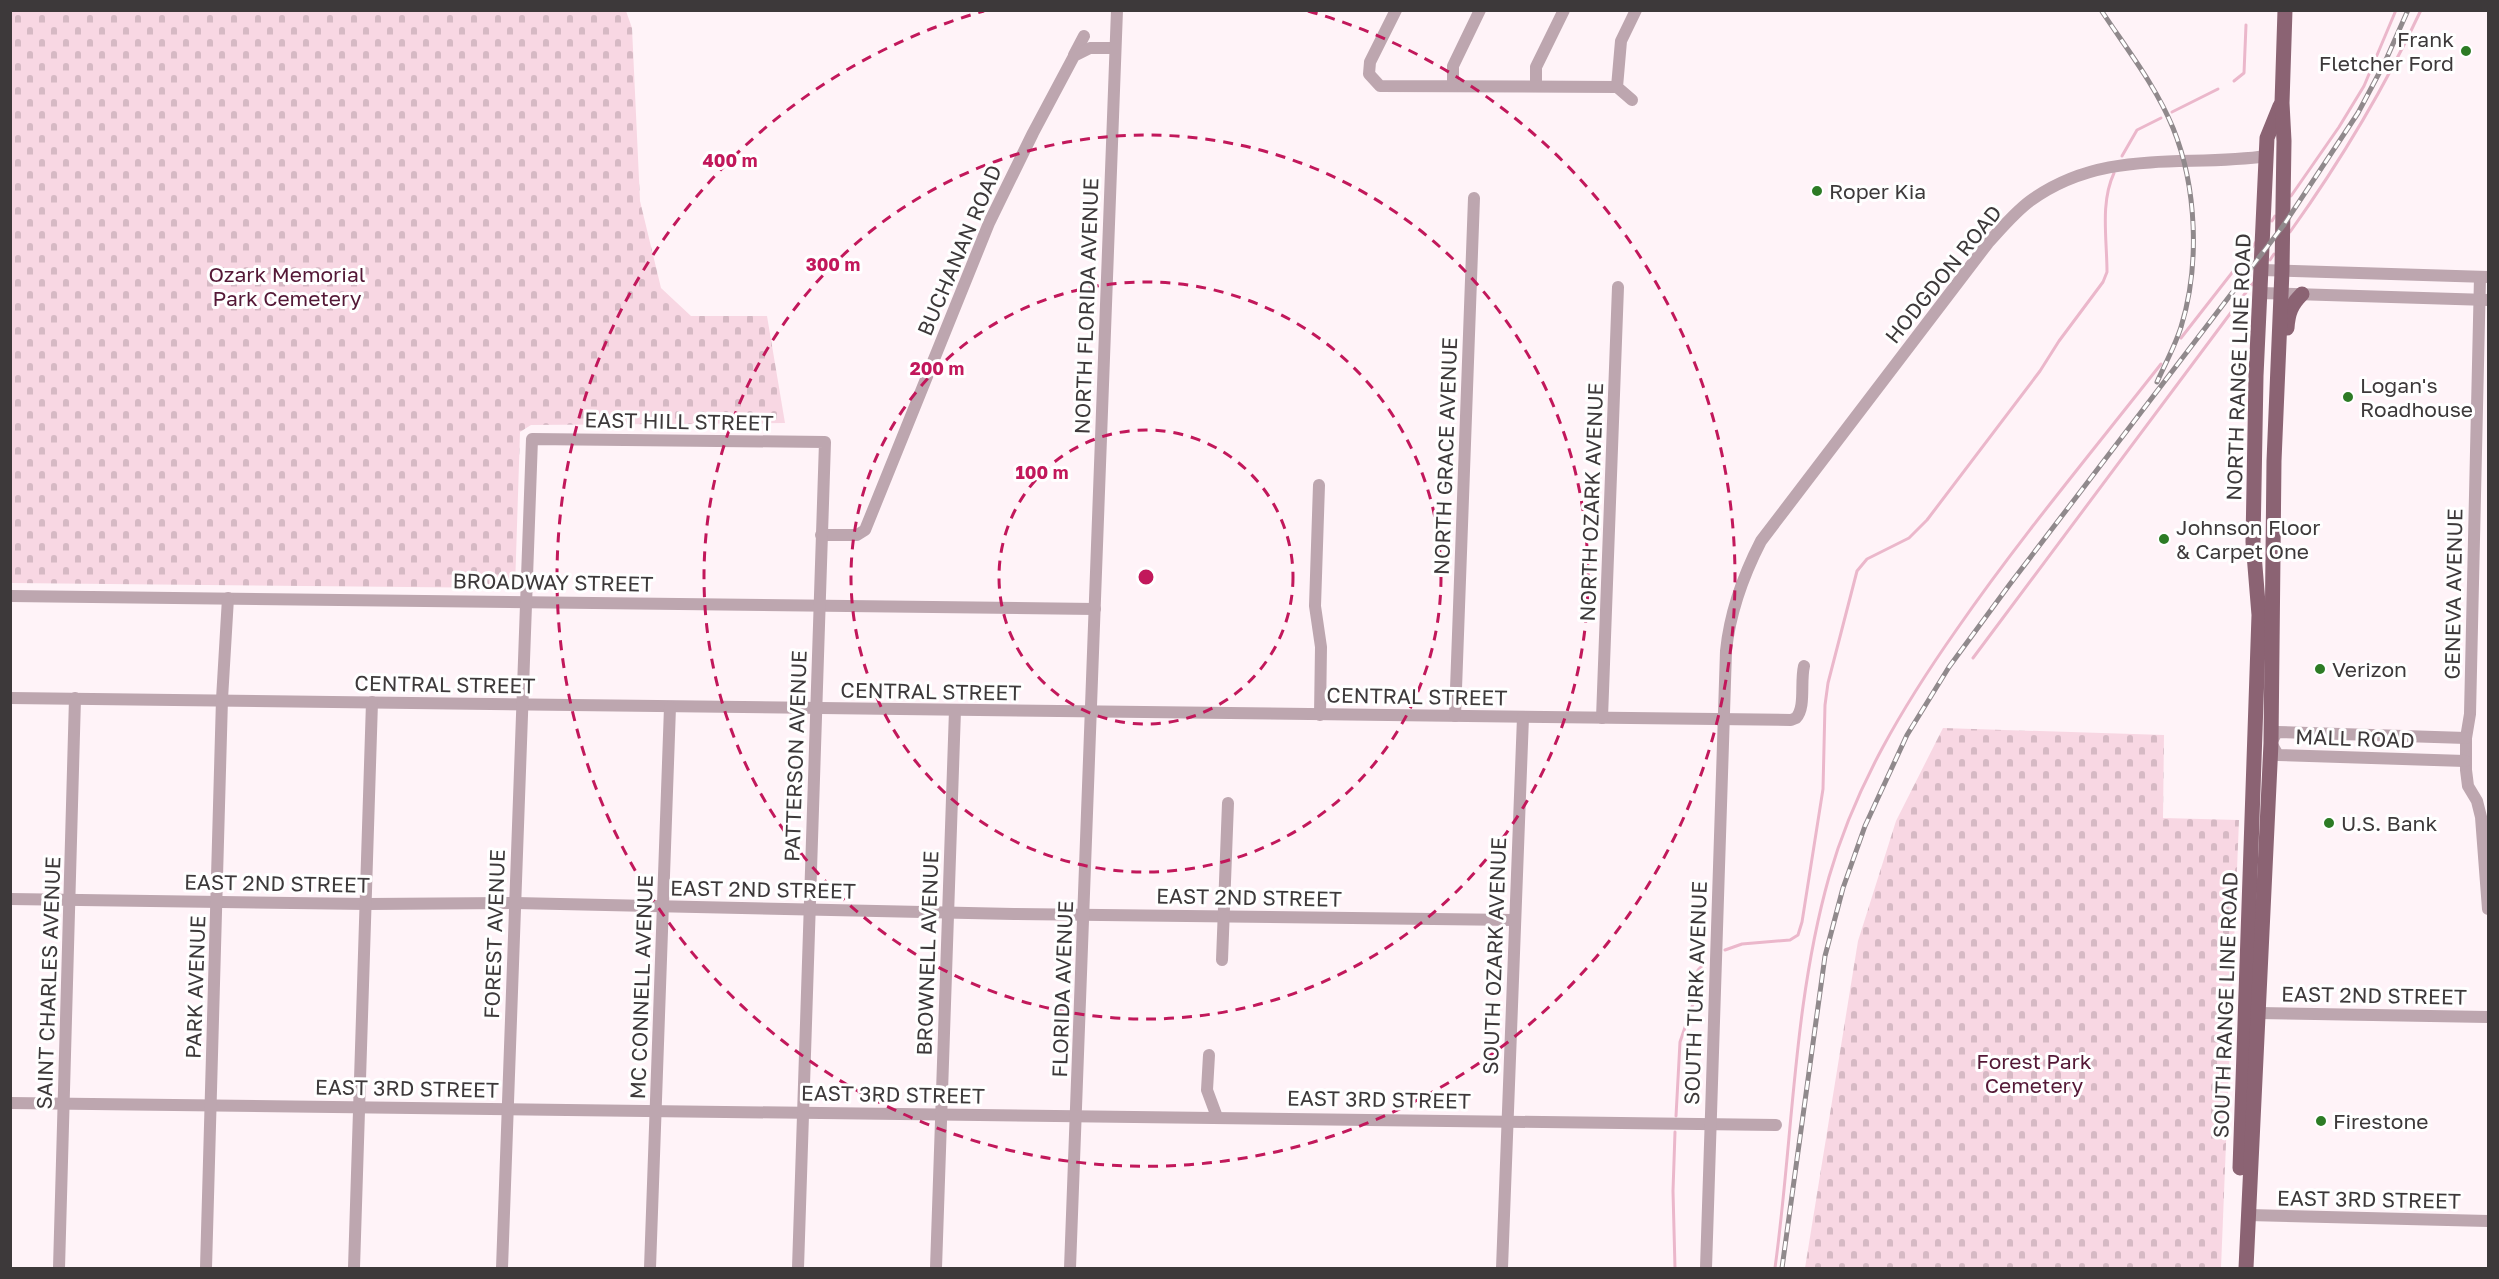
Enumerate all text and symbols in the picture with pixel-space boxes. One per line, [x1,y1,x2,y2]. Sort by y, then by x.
place label: Frank Fletcher Ford [2319,26,2454,76]
marker: Frank Fletcher Ford [2459,44,2473,58]
text: 400 m [703,149,757,171]
street label: BUCHANAN ROAD [911,161,1007,339]
street label: NORTH FLORIDA AVENUE [1069,177,1103,435]
place label: Roper Kia [1829,178,1926,204]
marker: Roper Kia [1810,184,1824,198]
street label: HODGDON ROAD [1879,200,2007,348]
street label: NORTH RANGE LINE ROAD [2220,233,2256,501]
text: 300 m [806,253,860,275]
park label: Ozark Memorial Park Cemetery [208,261,366,311]
street label: NORTH GRACE AVENUE [1428,337,1462,575]
text: 200 m [910,357,964,379]
place label: Logan's Roadhouse [2360,372,2473,422]
street label: NORTH OZARK AVENUE [1574,382,1608,622]
marker: Logan's Roadhouse [2341,390,2355,404]
street label: EAST HILL STREET [584,406,774,436]
text: 100 m [1016,461,1068,483]
street label: GENEVA AVENUE [2439,508,2467,680]
place label: Johnson Floor & Carpet One [2176,514,2320,564]
marker: Johnson Floor & Carpet One [2157,532,2171,546]
street label: BROADWAY STREET [452,567,654,597]
centre of rings [1136,567,1156,587]
street label: PATTERSON AVENUE [778,650,812,862]
place label: Verizon [2332,656,2407,682]
marker: Verizon [2313,662,2327,676]
street label: CENTRAL STREET [354,669,536,699]
street label: CENTRAL STREET [840,676,1022,706]
street label: CENTRAL STREET [1326,681,1508,711]
street label: MALL ROAD [2295,723,2415,753]
place label: U.S. Bank [2341,810,2437,836]
marker: U.S. Bank [2322,816,2336,830]
street label: SOUTH OZARK AVENUE [1477,837,1511,1075]
street label: FOREST AVENUE [478,849,510,1019]
street label: BROWNELL AVENUE [910,850,944,1056]
street label: SAINT CHARLES AVENUE [31,856,65,1110]
street label: EAST 2ND STREET [184,868,370,898]
street label: SOUTH RANGE LINE ROAD [2207,871,2243,1139]
street label: MC CONNELL AVENUE [624,874,658,1100]
street label: EAST 2ND STREET [670,874,856,904]
street label: SOUTH TURK AVENUE [1678,881,1712,1105]
street label: EAST 2ND STREET [1156,882,1342,912]
street label: FLORIDA AVENUE [1046,900,1078,1078]
street label: PARK AVENUE [180,915,210,1059]
street label: EAST 2ND STREET [2281,980,2467,1010]
park label: Forest Park Cemetery [1976,1048,2092,1098]
street label: EAST 3RD STREET [315,1073,499,1103]
street label: EAST 3RD STREET [801,1079,985,1109]
street label: EAST 3RD STREET [1287,1084,1471,1114]
place label: Firestone [2333,1108,2429,1134]
marker: Firestone [2314,1114,2328,1128]
street label: EAST 3RD STREET [2277,1184,2461,1214]

